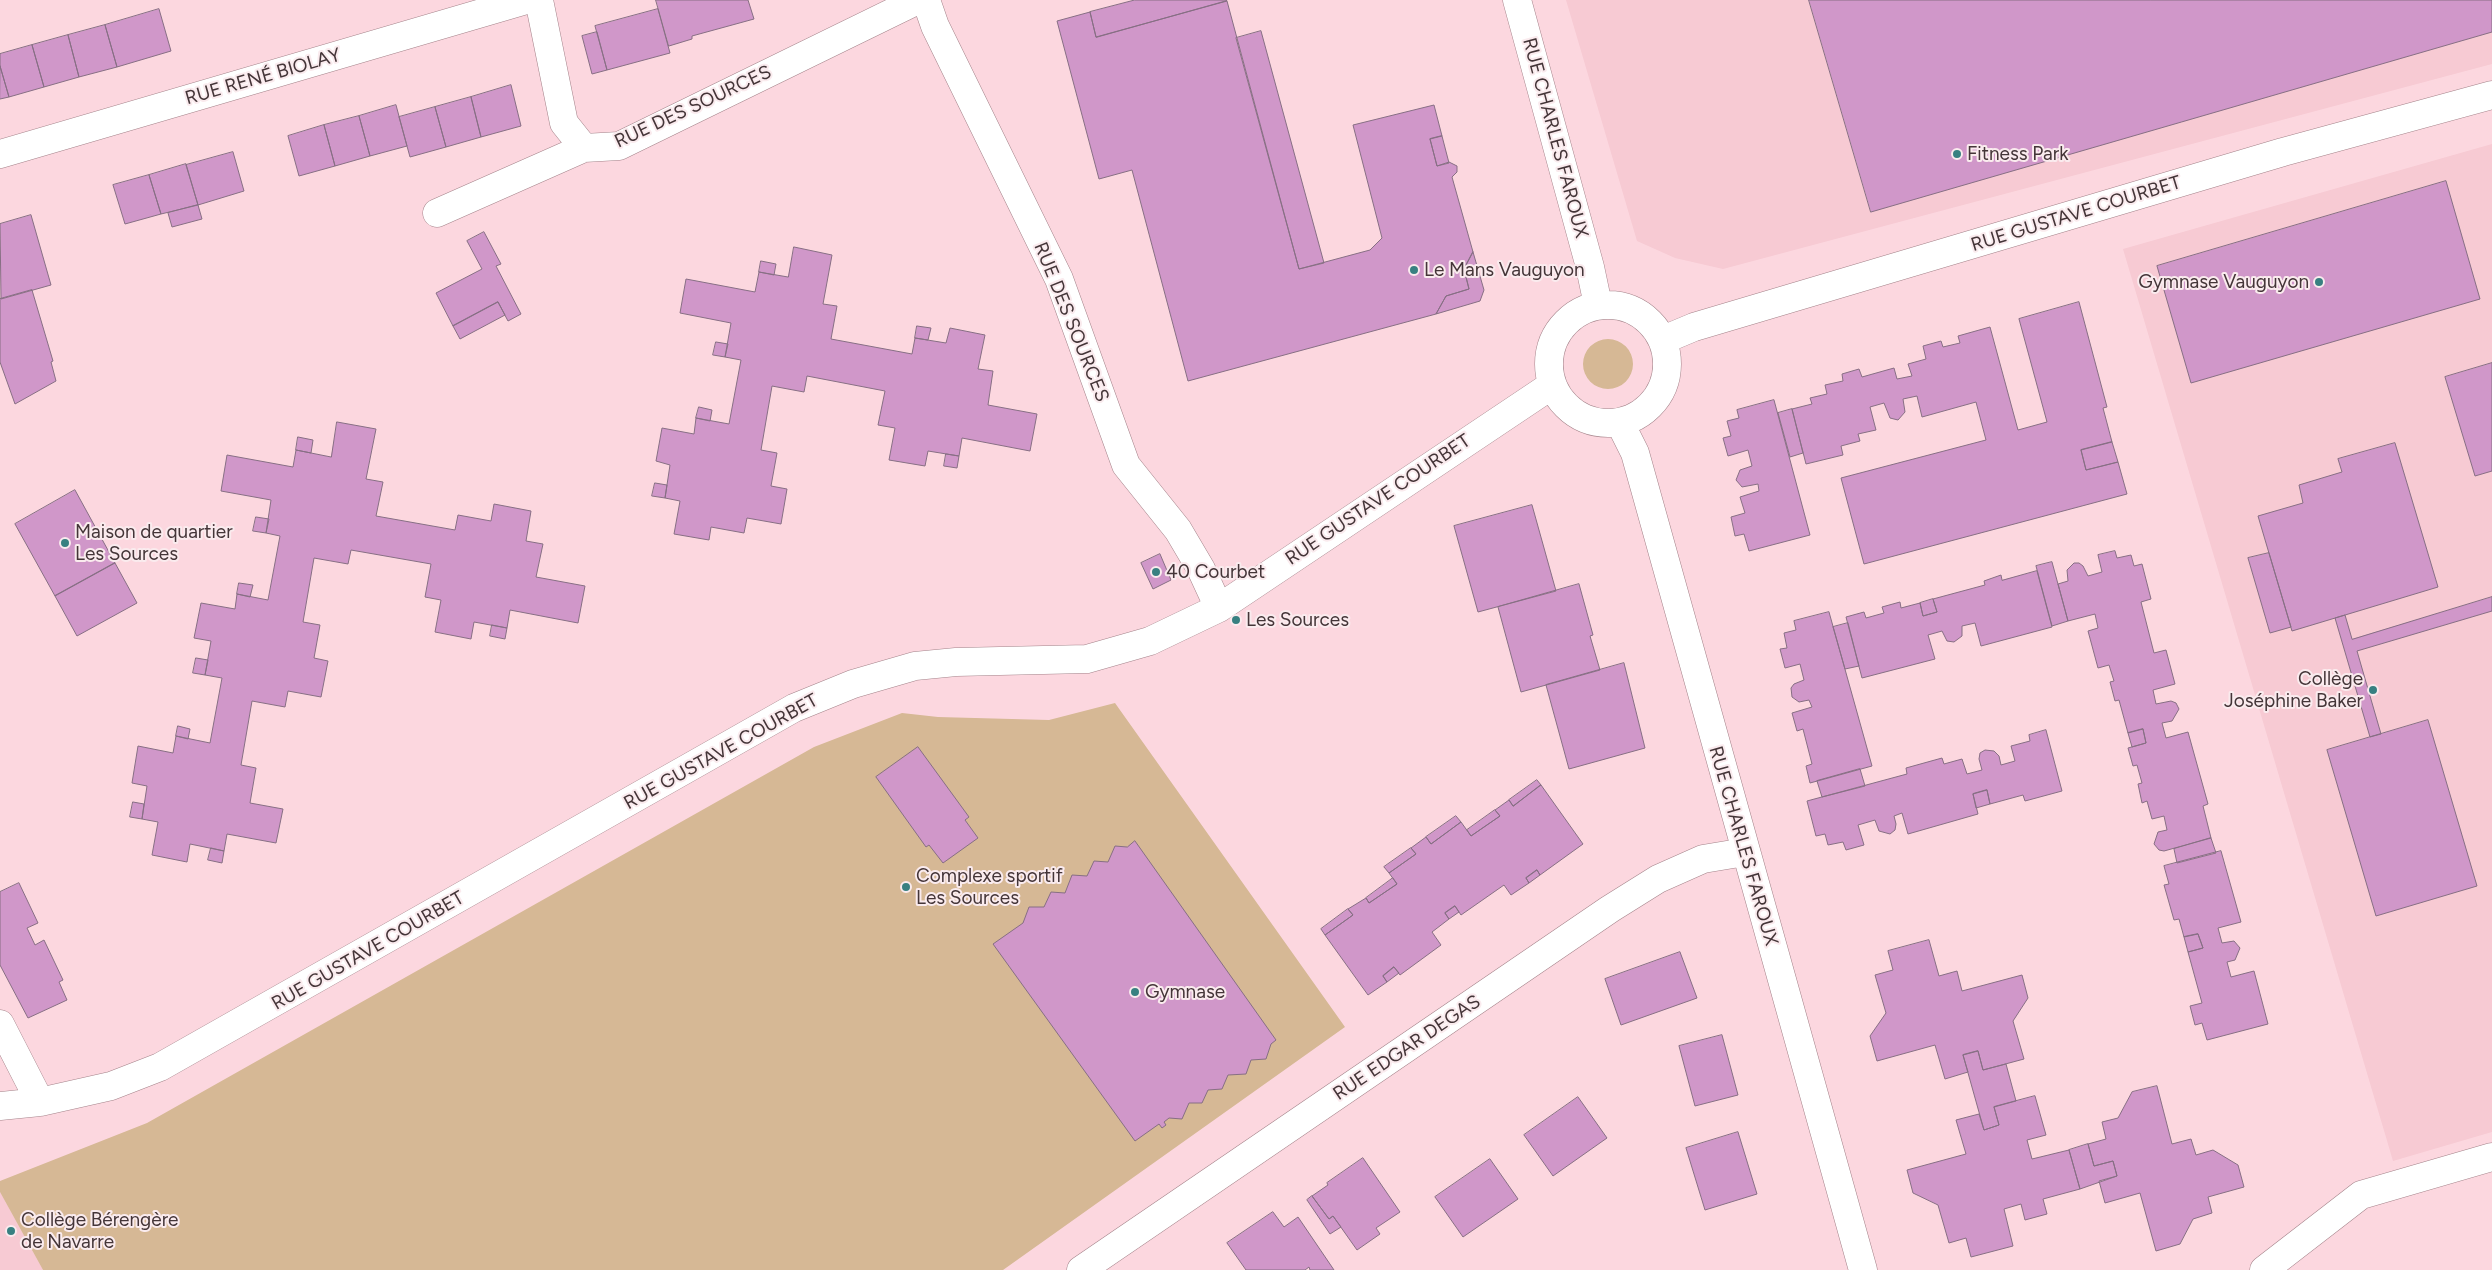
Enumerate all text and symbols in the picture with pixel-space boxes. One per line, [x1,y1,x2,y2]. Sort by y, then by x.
street label: RUE CHARLES FAROUX [1517,35,1593,241]
street label: RUE RENÉ BIOLAY [183,44,343,110]
street label: RUE DES SOURCES [611,61,775,153]
place label: Fitness Park [1967,143,2068,165]
marker: Fitness Park [1951,148,1963,160]
street label: RUE GUSTAVE COURBET [1968,171,2184,257]
street label: RUE DES SOURCES [1029,239,1113,405]
place label: Le Mans Vauguyon [1424,259,1585,281]
marker: Le Mans Vauguyon [1408,264,1420,276]
place label: Gymnase Vauguyon [2138,271,2309,293]
marker: Gymnase Vauguyon [2313,276,2325,288]
street label: RUE GUSTAVE COURBET [1281,430,1475,570]
place label: Maison de quartier Les Sources [75,521,233,565]
marker: Maison de quartier Les Sources [59,537,71,549]
place label: 40 Courbet [1166,561,1265,583]
marker: 40 Courbet [1150,566,1162,578]
place label: Les Sources [1246,609,1349,631]
marker: Les Sources [1230,614,1242,626]
place label: Collège Joséphine Baker [2224,668,2363,712]
marker: Collège Joséphine Baker [2367,684,2379,696]
street label: RUE GUSTAVE COURBET [620,689,822,815]
street label: RUE CHARLES FAROUX [1704,744,1782,948]
place label: Complexe sportif Les Sources [916,865,1063,909]
marker: Complexe sportif Les Sources [900,881,912,893]
street label: RUE GUSTAVE COURBET [268,887,468,1015]
place label: Gymnase [1145,981,1225,1003]
marker: Gymnase [1129,986,1141,998]
street label: RUE EDGAR DEGAS [1329,990,1485,1106]
place label: Collège Bérengère de Navarre [21,1209,178,1253]
marker: Collège Bérengère de Navarre [5,1225,17,1237]

